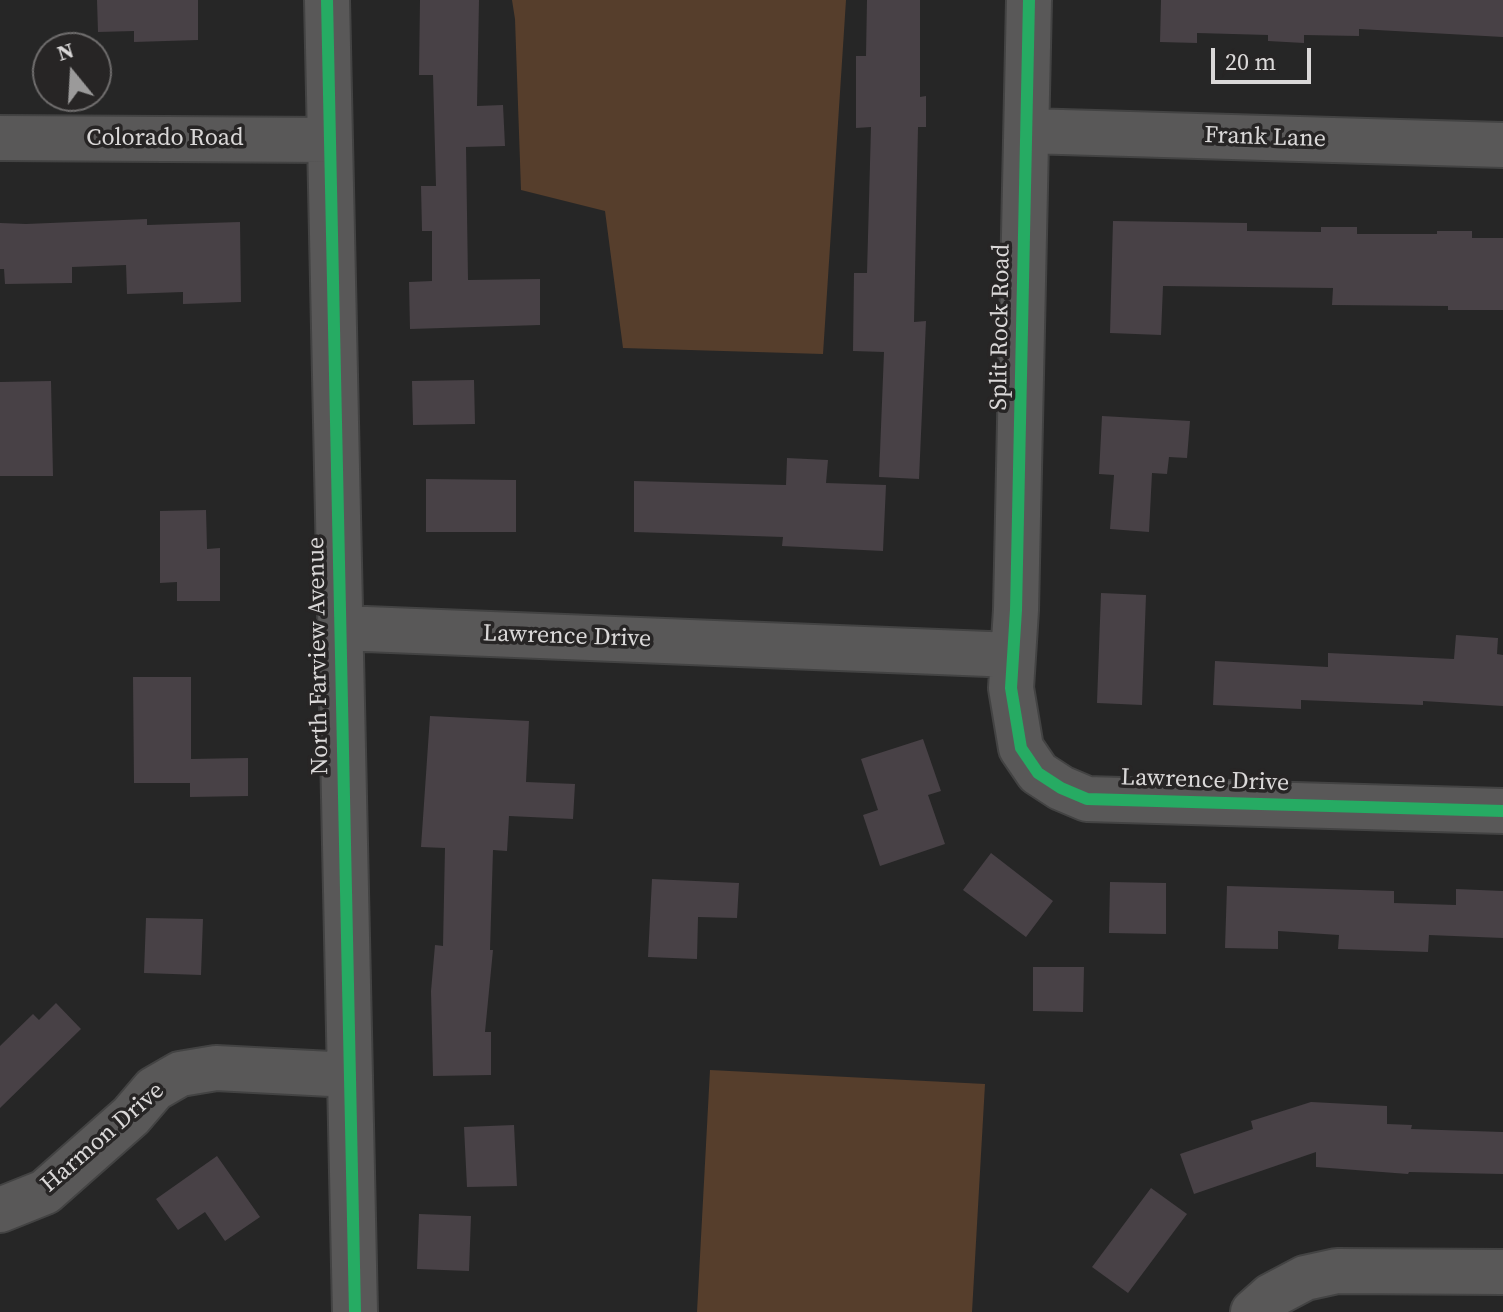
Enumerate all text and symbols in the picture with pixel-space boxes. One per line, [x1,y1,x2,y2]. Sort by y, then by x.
north arrow [32,32,112,112]
scale bar [1215,32,1315,82]
text: N [53,34,77,68]
text: 20 m [1225,45,1276,78]
street label: Frank Lane [1204,121,1326,155]
street label: Colorado Road [86,125,244,153]
street label: Split Rock Road [985,243,1017,411]
street label: North Farview Avenue [303,537,335,775]
street label: Lawrence Drive [482,620,652,654]
street label: Lawrence Drive [1120,764,1290,798]
street label: Harmon Drive [36,1077,170,1199]

